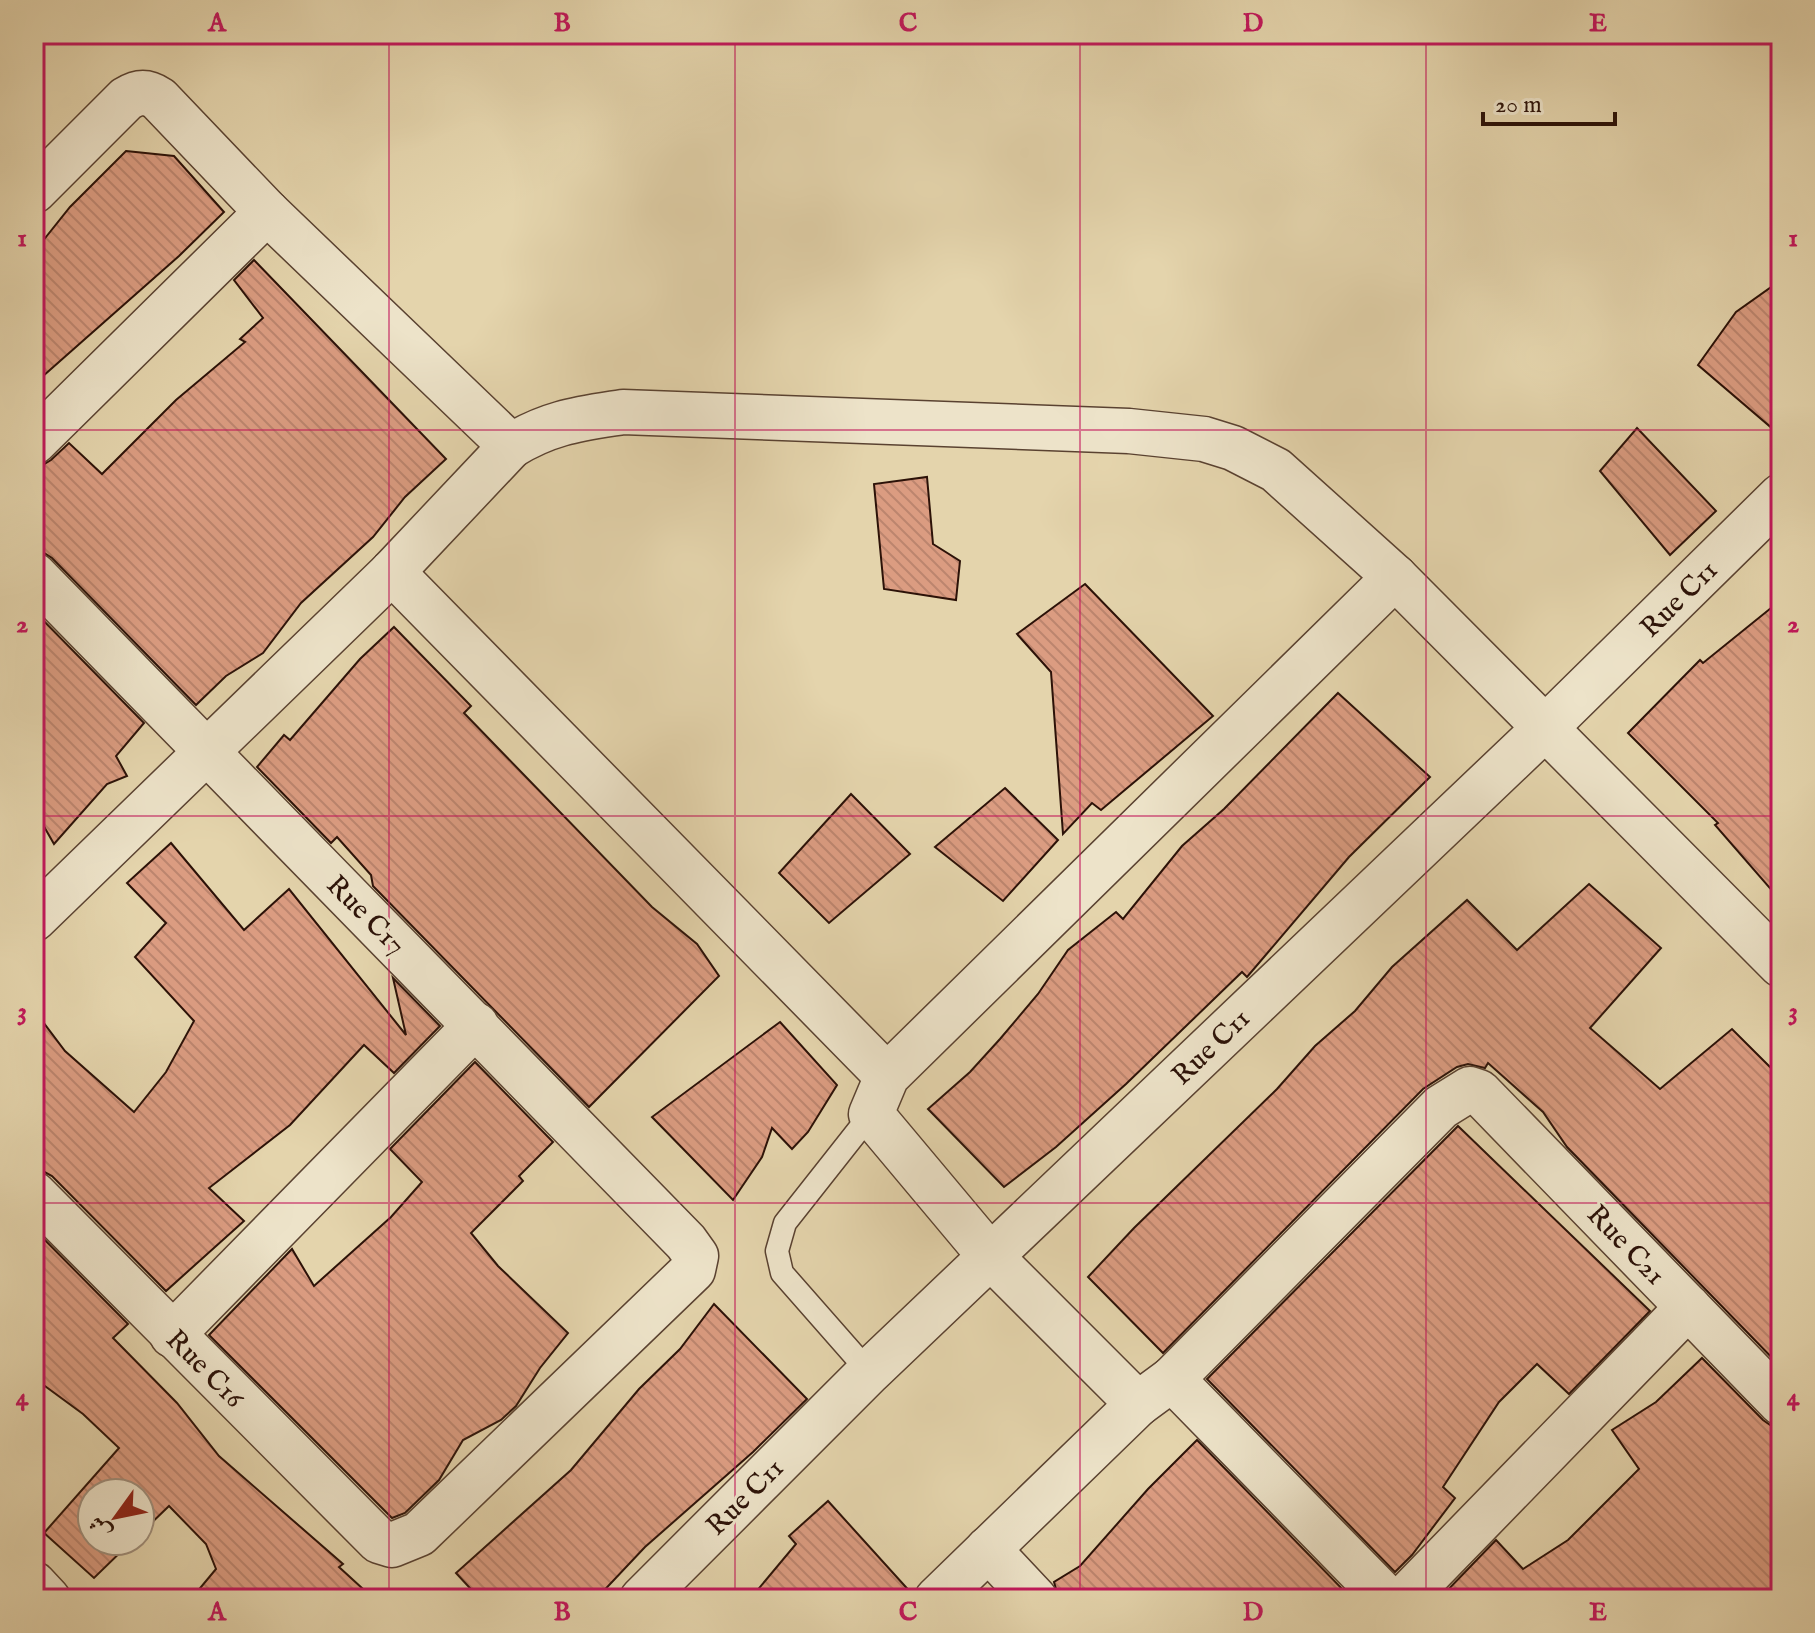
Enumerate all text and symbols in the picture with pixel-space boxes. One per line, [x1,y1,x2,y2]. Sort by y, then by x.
text: A [207,7,227,40]
text: B [553,7,571,40]
text: C [899,7,918,40]
text: D [1243,7,1264,40]
text: E [1589,7,1607,40]
scale bar [1483,76,1615,126]
text: 20 m [1495,90,1542,121]
text: 1 [17,222,27,255]
text: 1 [1788,222,1798,255]
street label: Rue C11 [1634,554,1726,646]
text: 2 [16,608,28,641]
text: 2 [1787,608,1799,641]
street label: Rue C17 [318,869,412,963]
text: 3 [17,995,27,1028]
text: 3 [1788,995,1798,1028]
street label: Rue C11 [1165,1002,1258,1094]
street label: Rue C21 [1578,1198,1672,1293]
street label: Rue C16 [158,1323,252,1417]
text: 4 [16,1381,30,1414]
text: 4 [1787,1381,1801,1414]
street label: Rue C11 [700,1452,792,1544]
north arrow [76,1477,156,1557]
text: ش [83,1510,119,1544]
text: A [207,1596,227,1629]
text: B [553,1596,571,1629]
text: C [899,1596,918,1629]
text: D [1243,1596,1264,1629]
text: E [1589,1596,1607,1629]

